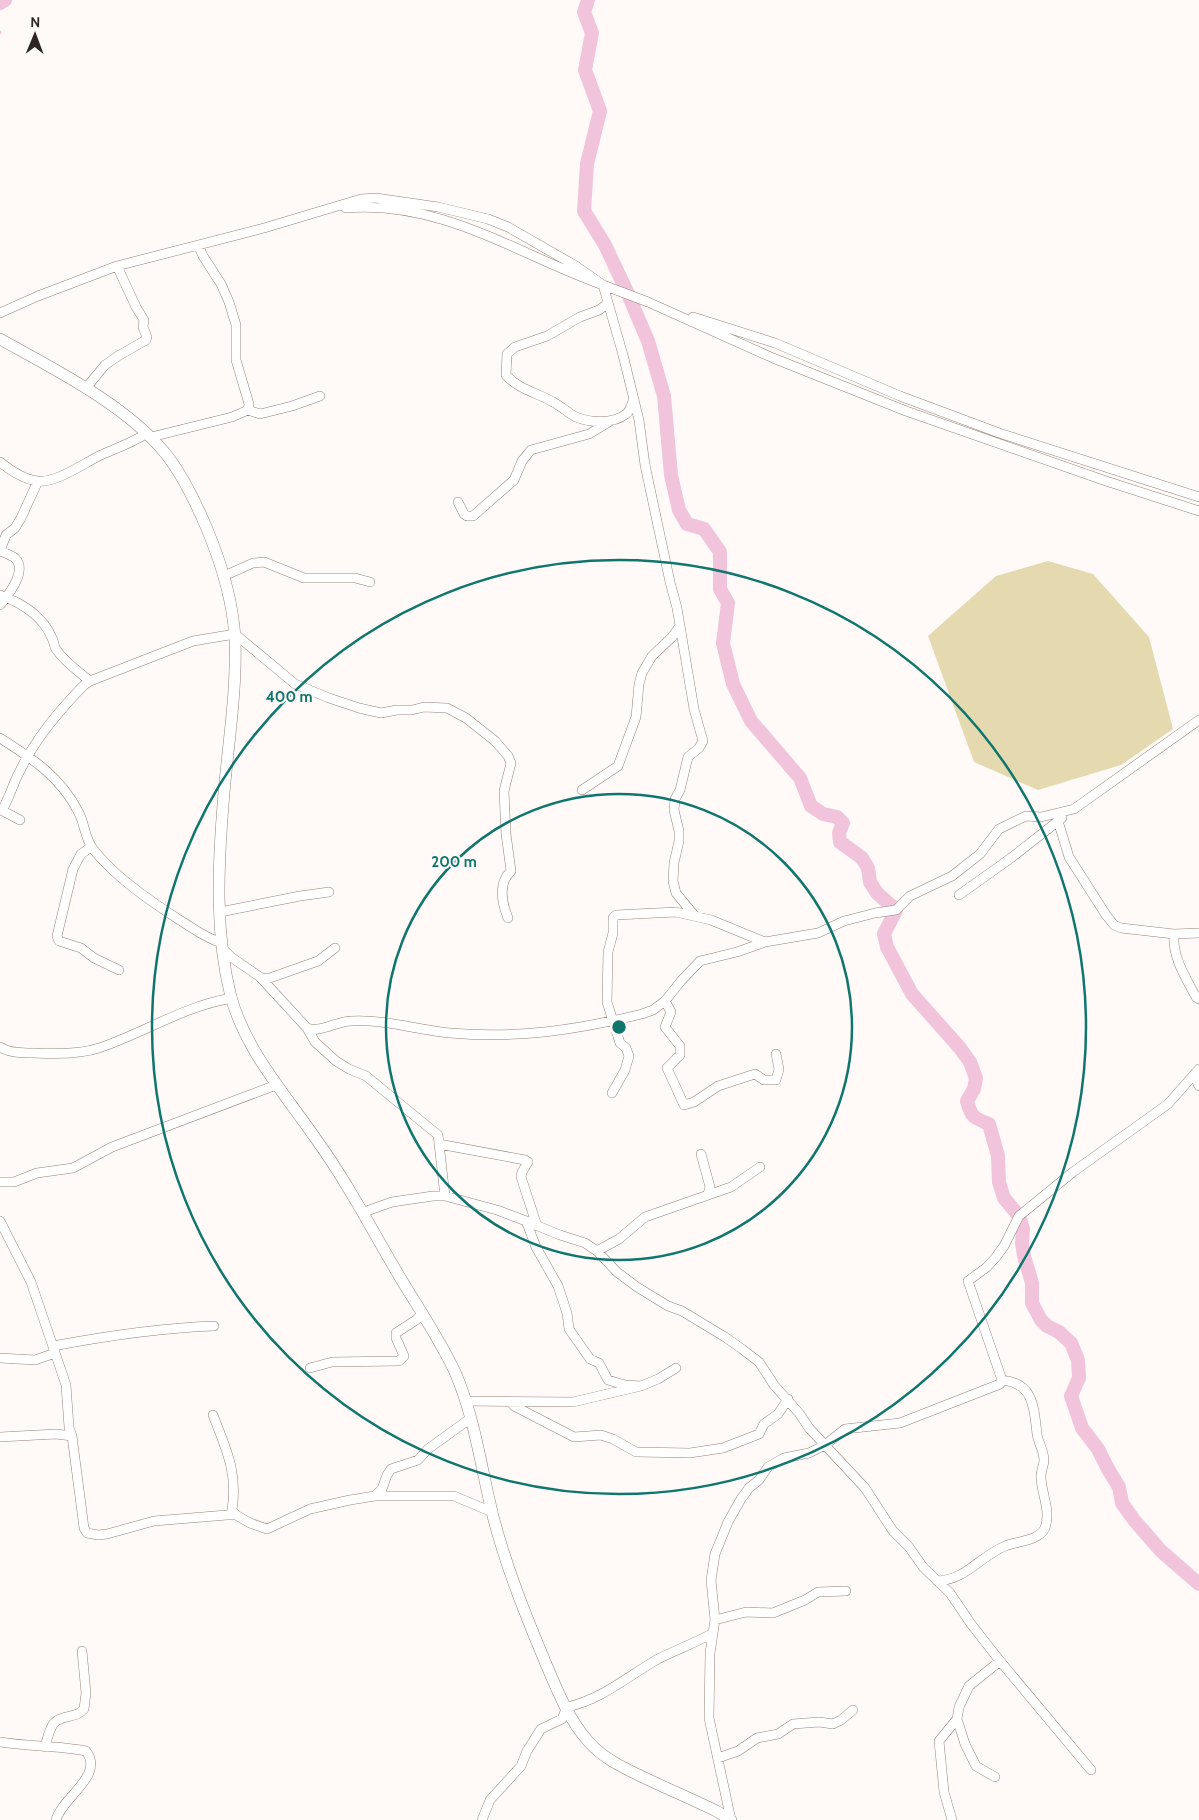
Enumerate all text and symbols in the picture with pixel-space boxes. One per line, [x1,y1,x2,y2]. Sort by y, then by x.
north arrow [10,10,60,60]
text: N [30,13,40,31]
text: 400 m [266,688,312,706]
text: 200 m [431,853,477,871]
centre of rings [610,1018,628,1036]

